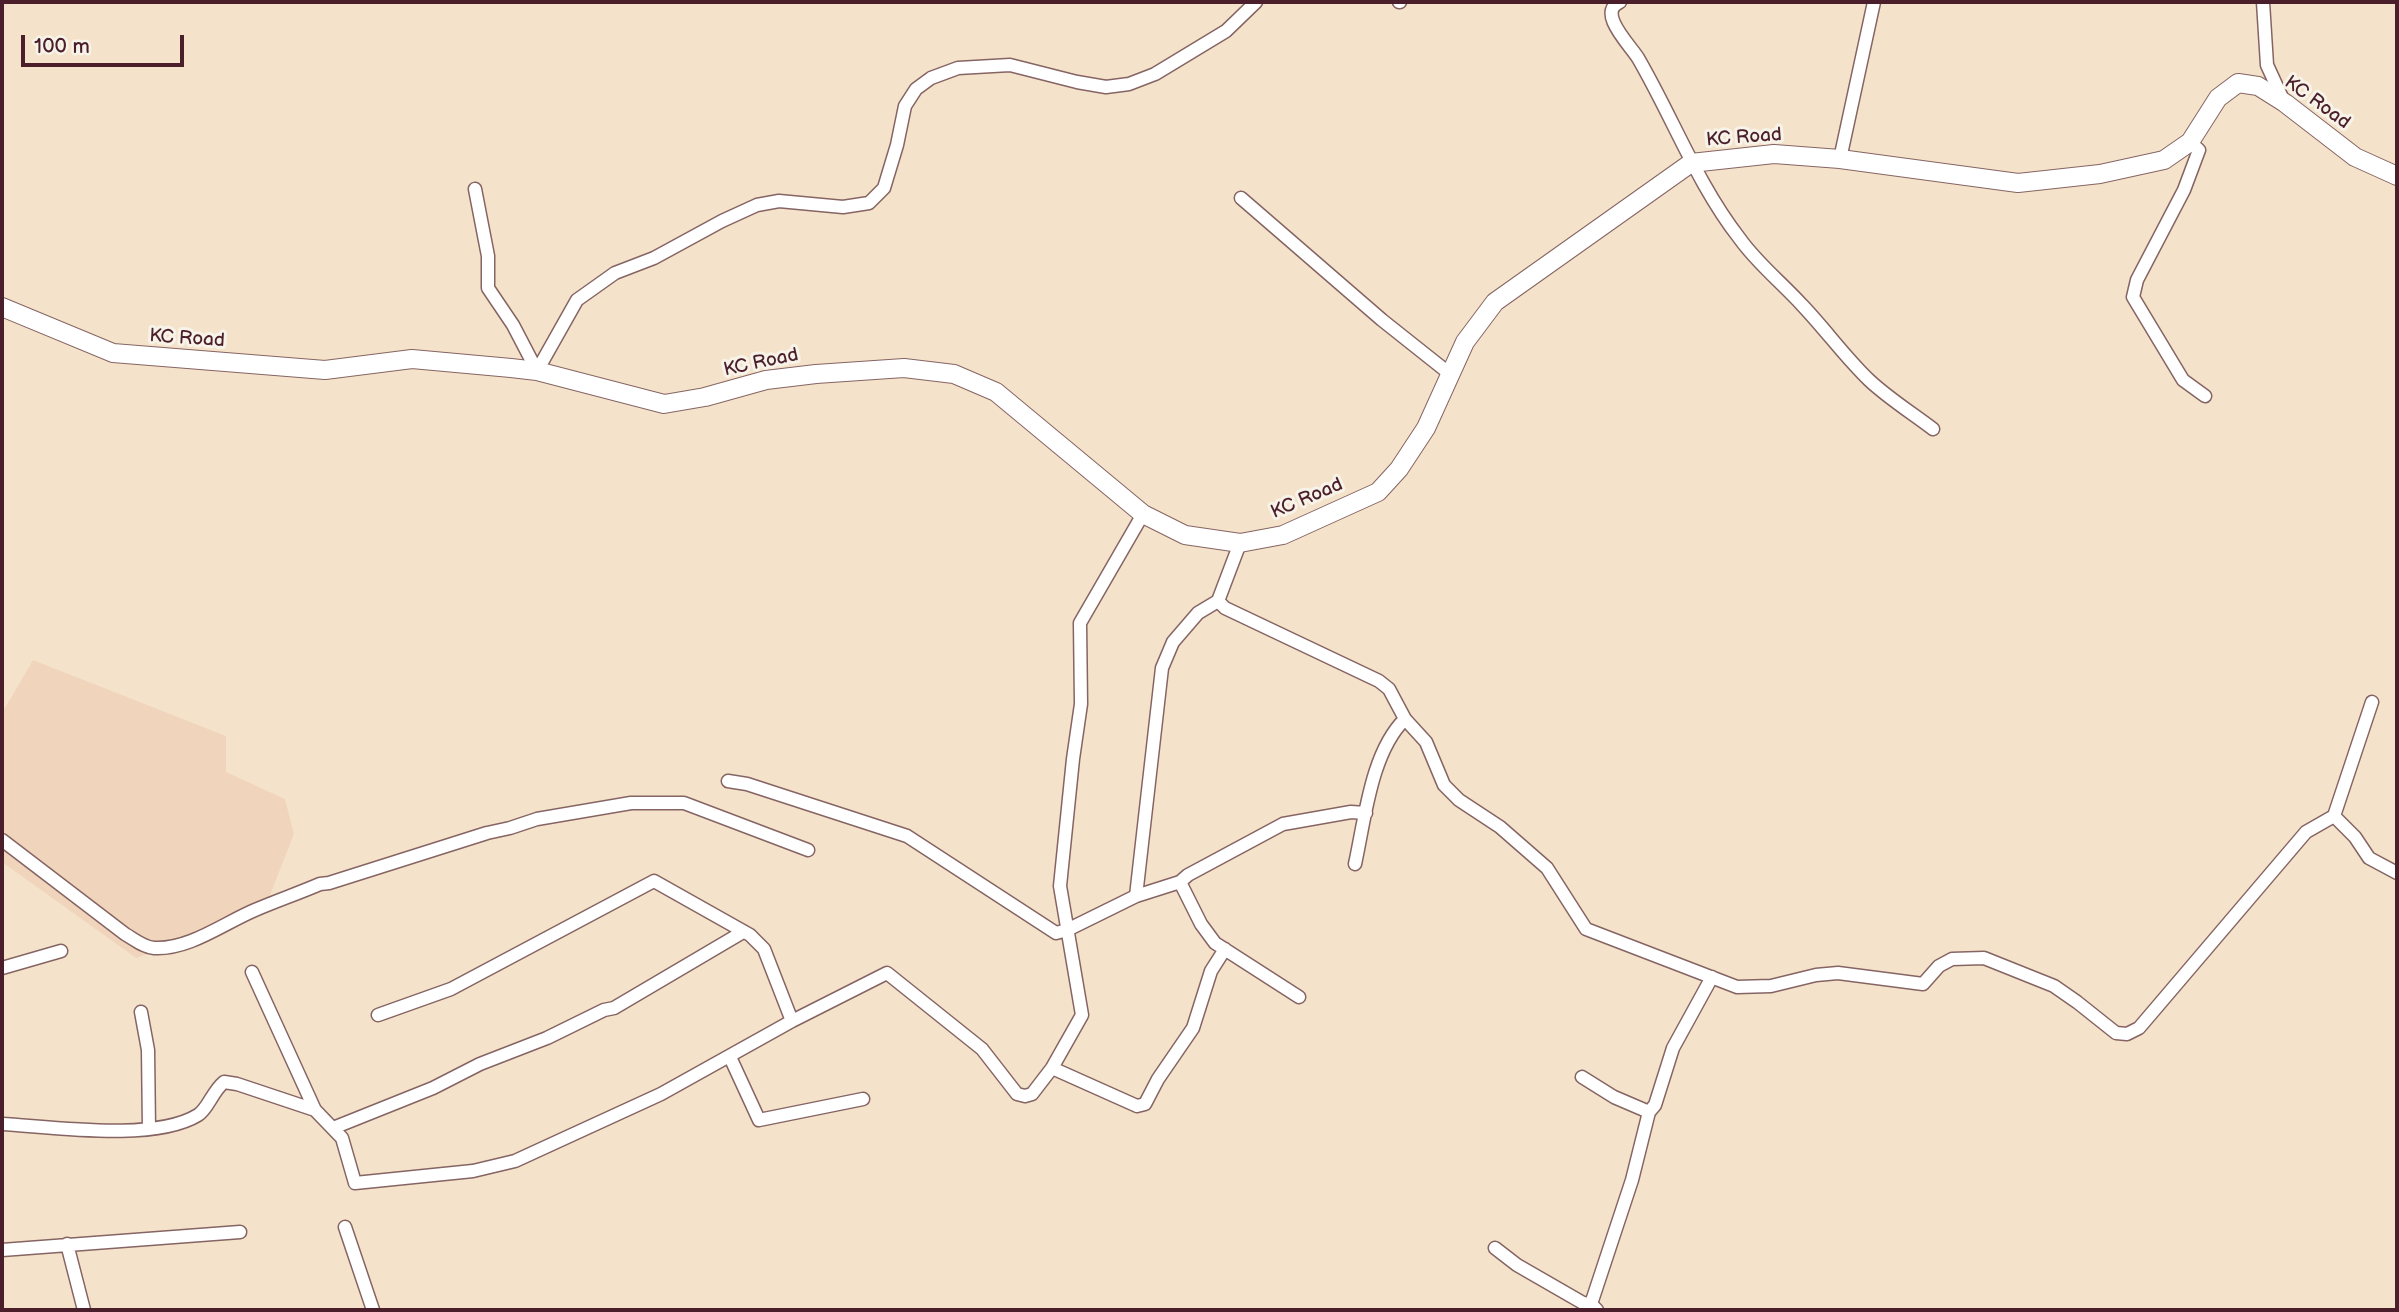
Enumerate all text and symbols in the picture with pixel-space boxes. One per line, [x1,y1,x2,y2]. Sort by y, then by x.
scale bar [24,21,187,65]
text: 100 m [34,34,90,59]
street label: KC Road [2280,72,2354,134]
street label: KC Road [1705,124,1783,152]
street label: KC Road [148,325,226,353]
street label: KC Road [722,344,800,382]
street label: KC Road [1268,474,1346,524]

